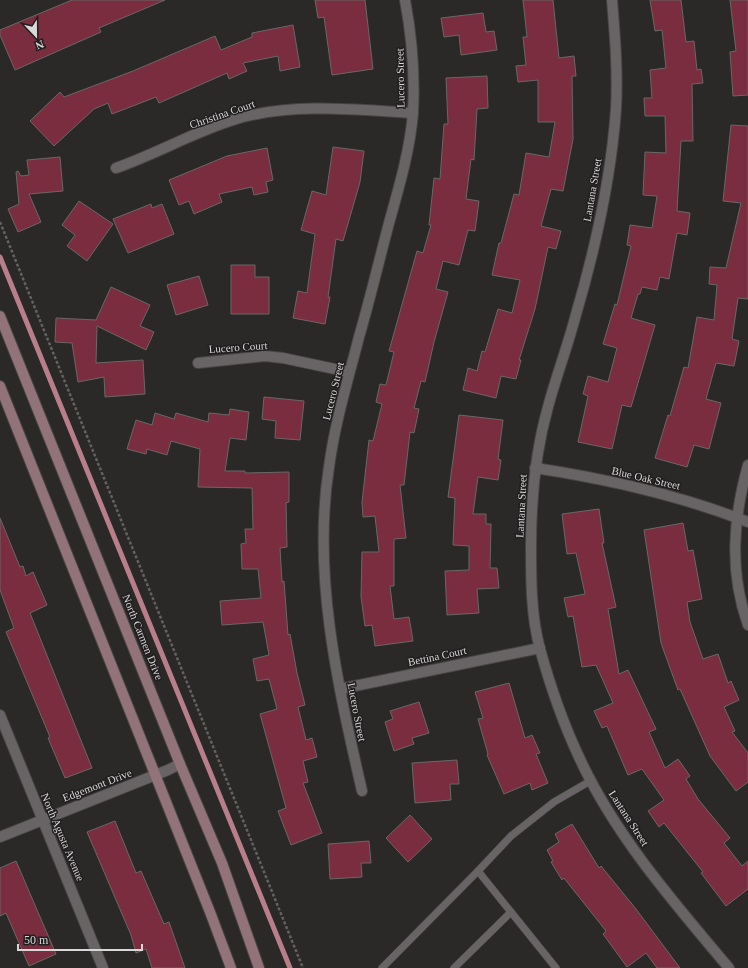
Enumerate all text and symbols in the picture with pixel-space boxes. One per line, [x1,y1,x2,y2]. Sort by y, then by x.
north arrow [16,16,56,56]
text: N [34,38,46,52]
street label: Lucero Street [393,48,407,108]
street label: Christina Court [188,97,256,131]
street label: Lantana Street [581,158,603,222]
street label: Lucero Court [208,339,268,355]
street label: Lucero Street [320,361,346,421]
street label: Blue Oak Street [610,464,682,492]
street label: Lantana Street [513,474,529,538]
street label: North Carmen Drive [120,593,166,682]
street label: Bettina Court [407,644,467,668]
street label: Lucero Street [345,682,369,742]
street label: Edgemont Drive [61,766,133,804]
street label: Lantana Street [607,788,651,848]
street label: North Agusta Avenue [39,791,87,883]
scale bar [18,926,142,952]
text: 50 m [24,933,49,947]

